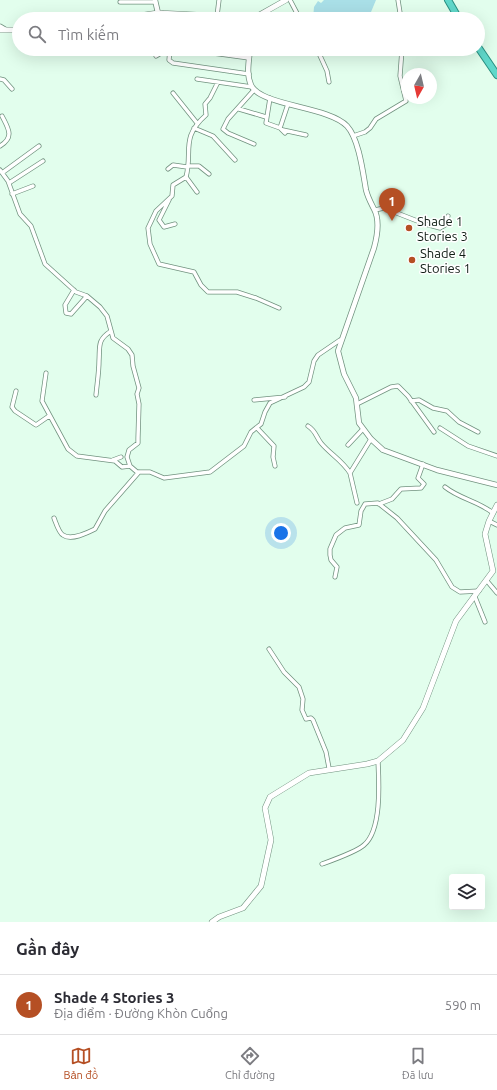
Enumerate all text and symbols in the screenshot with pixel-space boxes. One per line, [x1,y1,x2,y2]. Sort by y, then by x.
search box [12,12,485,56]
icon: search [26,23,48,45]
text: Tìm kiếm [58,26,119,43]
north arrow [401,68,437,104]
pin: 1 [379,188,405,221]
place label: Shade 1 Stories 3 [417,214,468,243]
marker: Shade 1 Stories 3 [404,223,414,233]
place label: Shade 4 Stories 1 [420,246,471,275]
marker: Shade 4 Stories 1 [407,255,417,265]
your location [271,523,291,543]
map controls [449,874,485,910]
button: layers [449,874,485,910]
text: Gần đây [16,939,79,958]
text: Shade 4 Stories 3 [54,989,175,1006]
text: 1 [25,998,33,1012]
text: 590 m [445,998,481,1012]
text: Địa điểm · Đường Khòn Cuổng [54,1006,228,1020]
tab: Bản đồ [63,1045,98,1081]
tab: Chỉ đường [225,1045,275,1081]
tab: Đã lưu [402,1045,434,1081]

